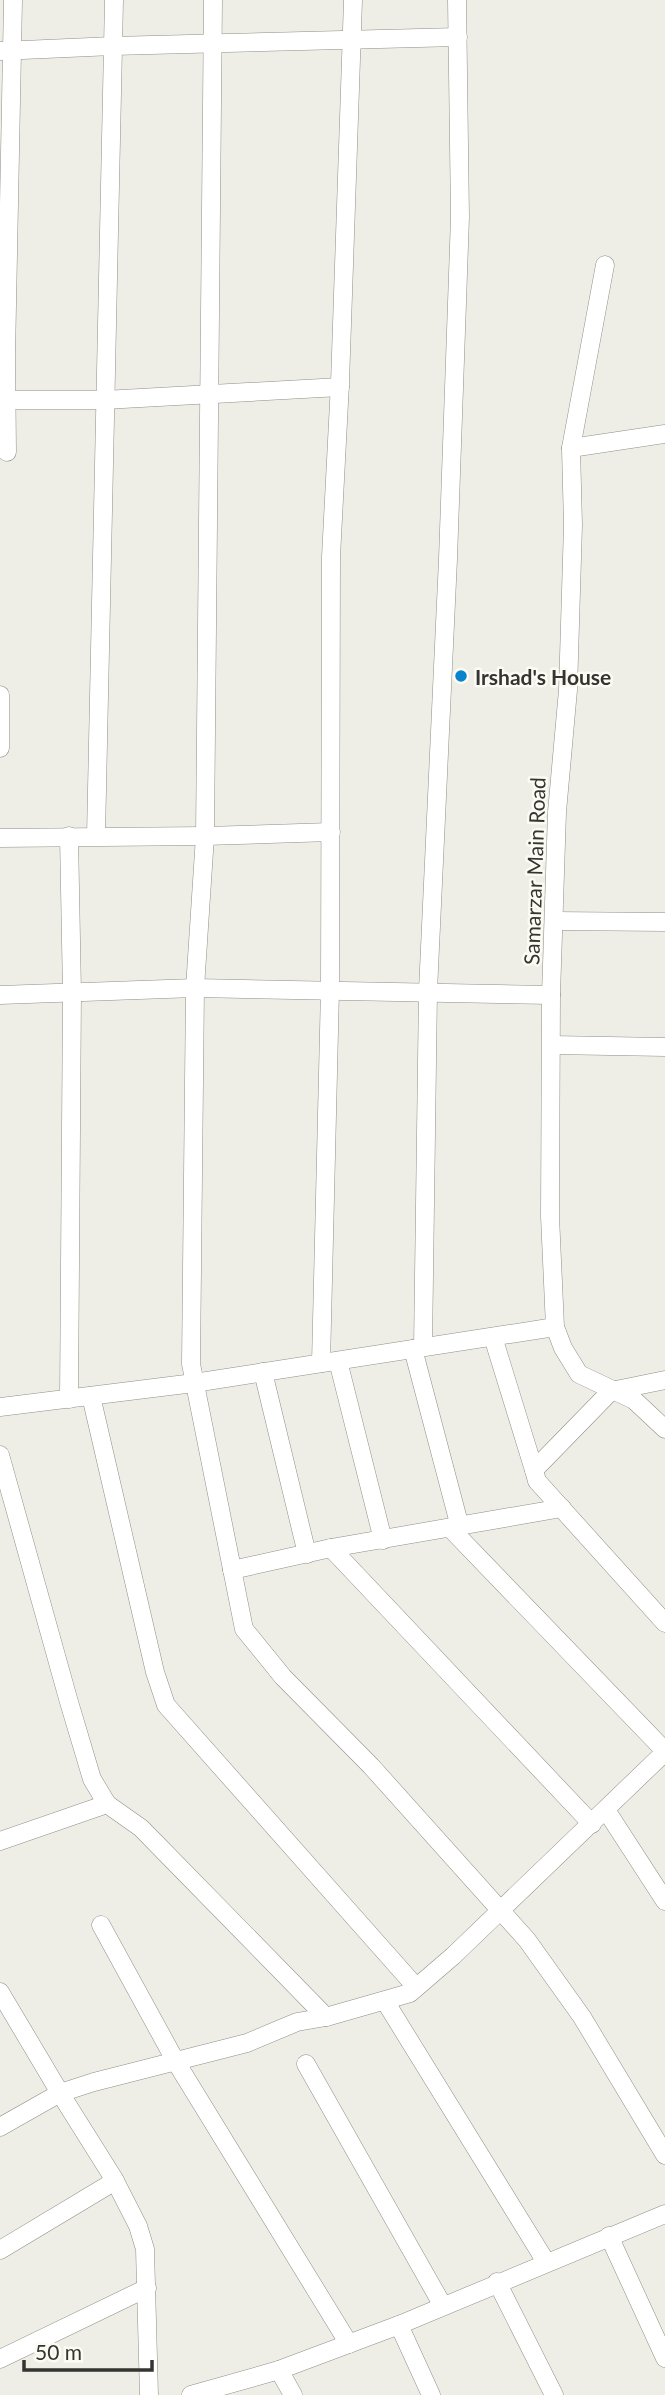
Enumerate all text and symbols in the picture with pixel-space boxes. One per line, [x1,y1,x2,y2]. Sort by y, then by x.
place label: Irshad's House [475,664,611,689]
marker: Irshad's House [453,668,469,684]
street label: Samarzar Main Road [518,777,550,965]
scale bar [24,2328,152,2372]
text: 50 m [35,2339,82,2364]

